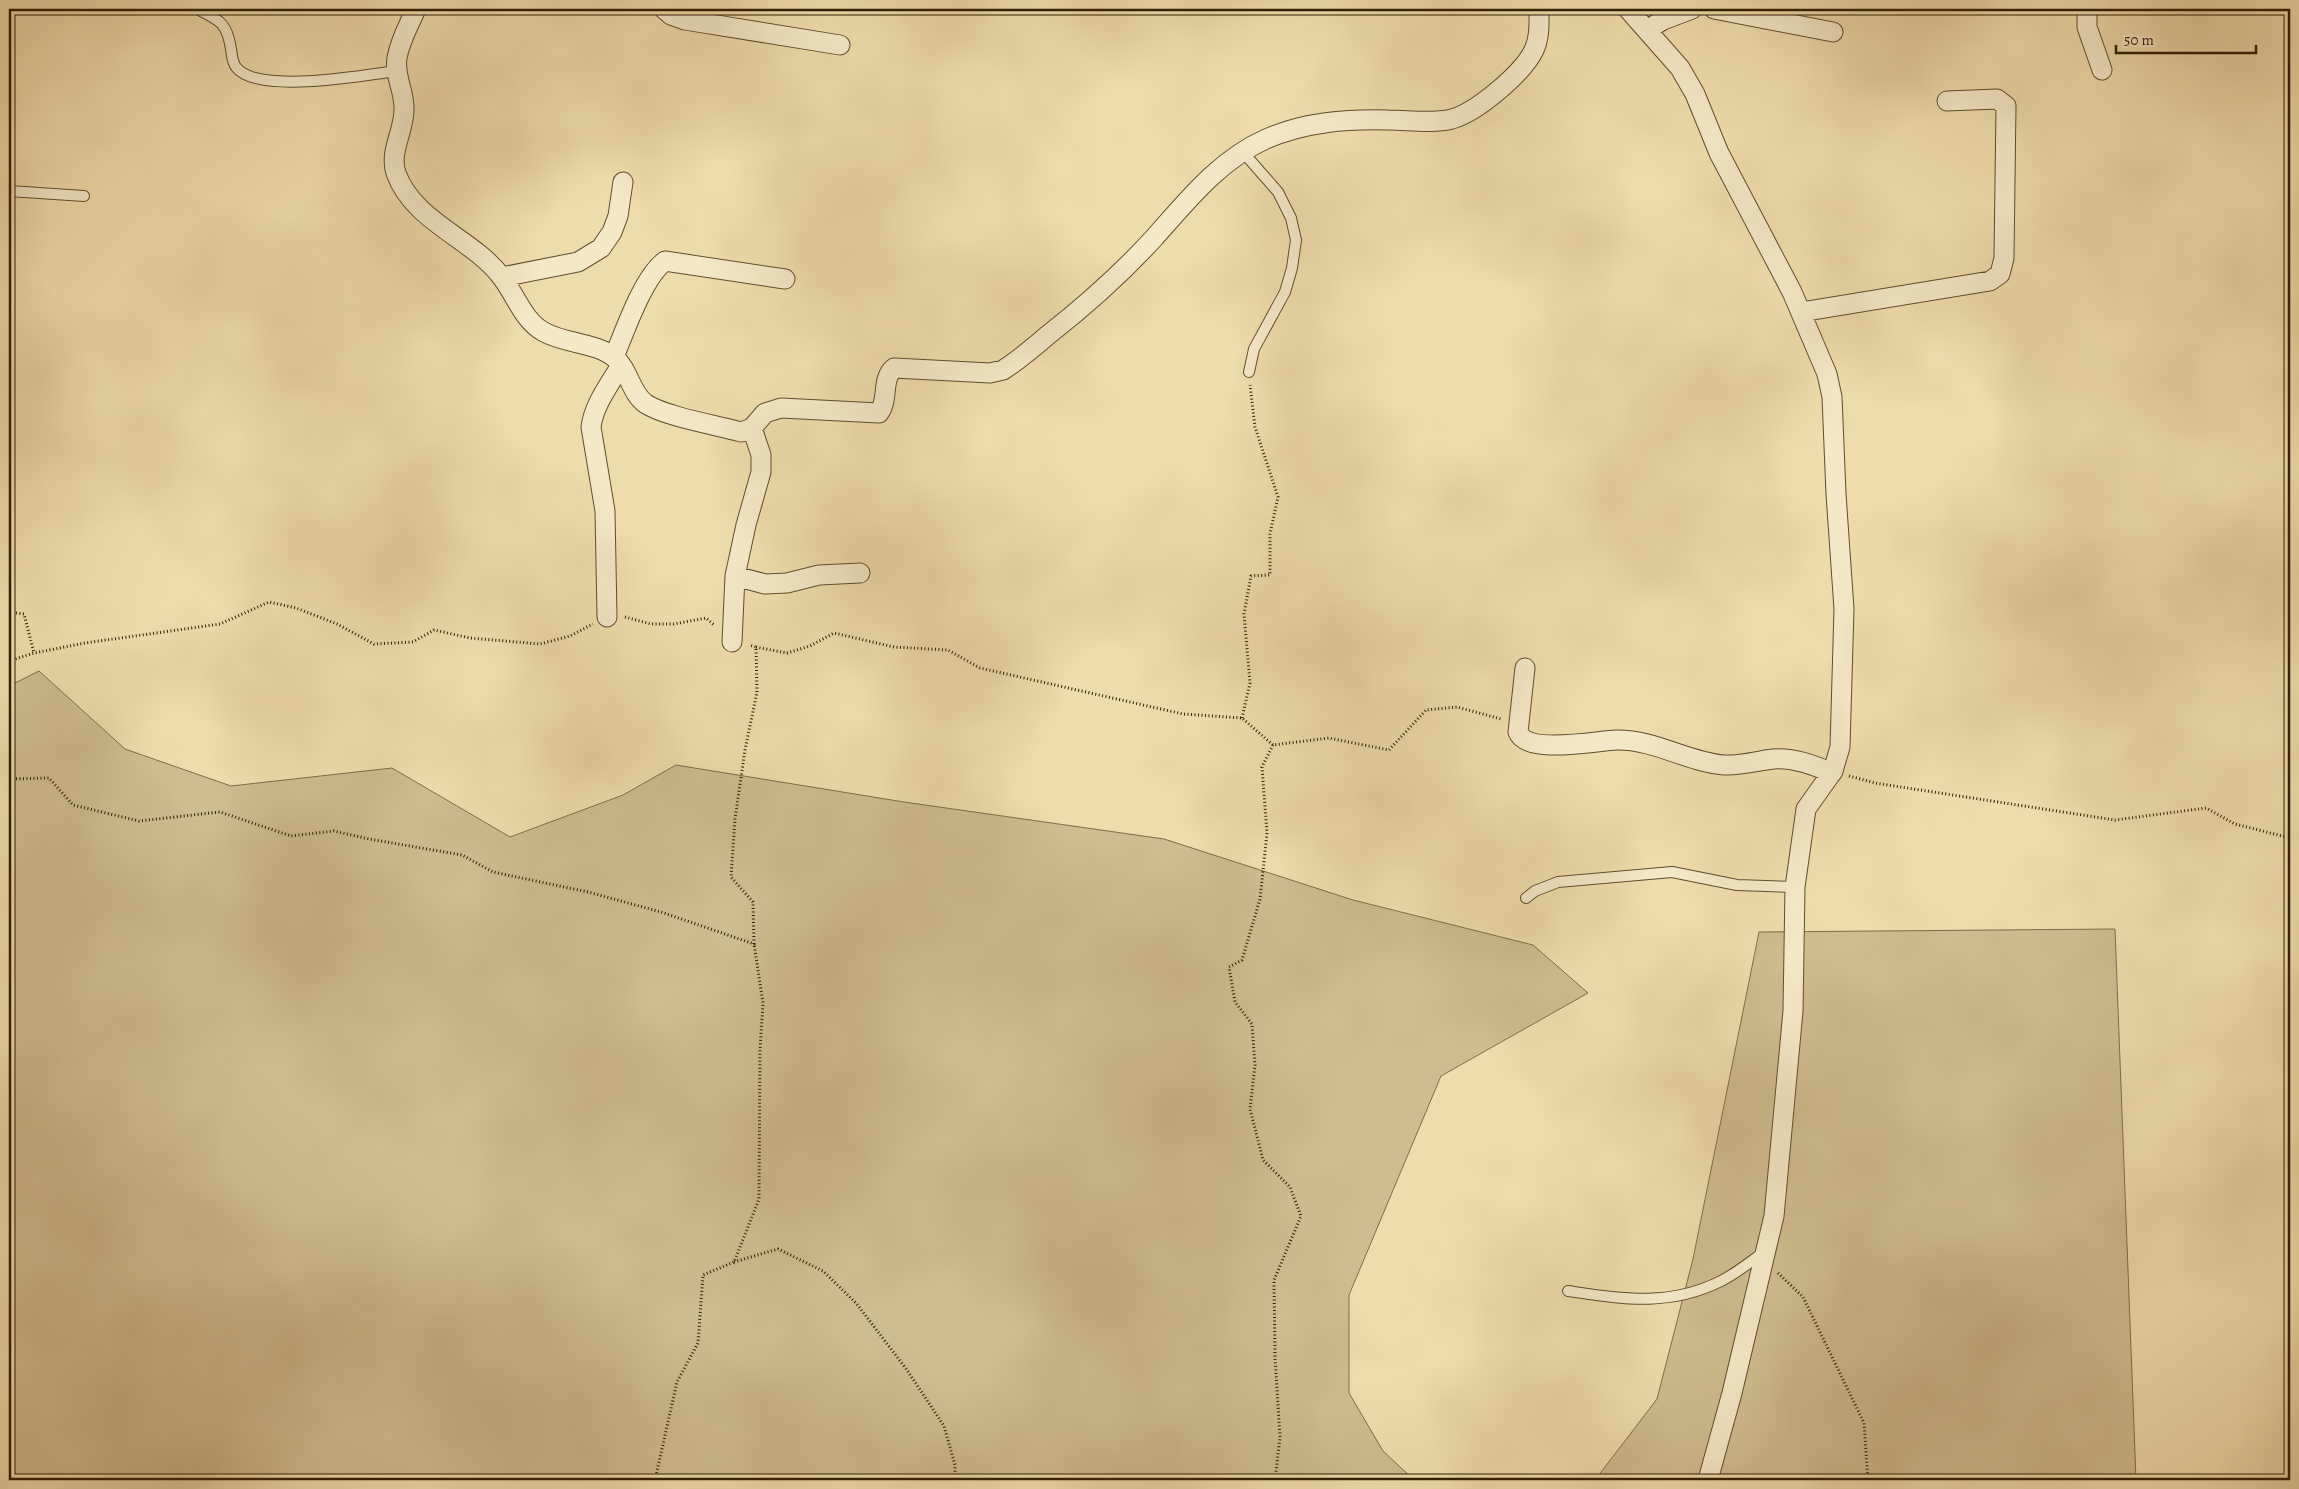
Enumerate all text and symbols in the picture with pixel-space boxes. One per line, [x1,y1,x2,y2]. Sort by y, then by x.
scale bar [2116,22,2256,54]
text: 50 m [2124,30,2154,50]

